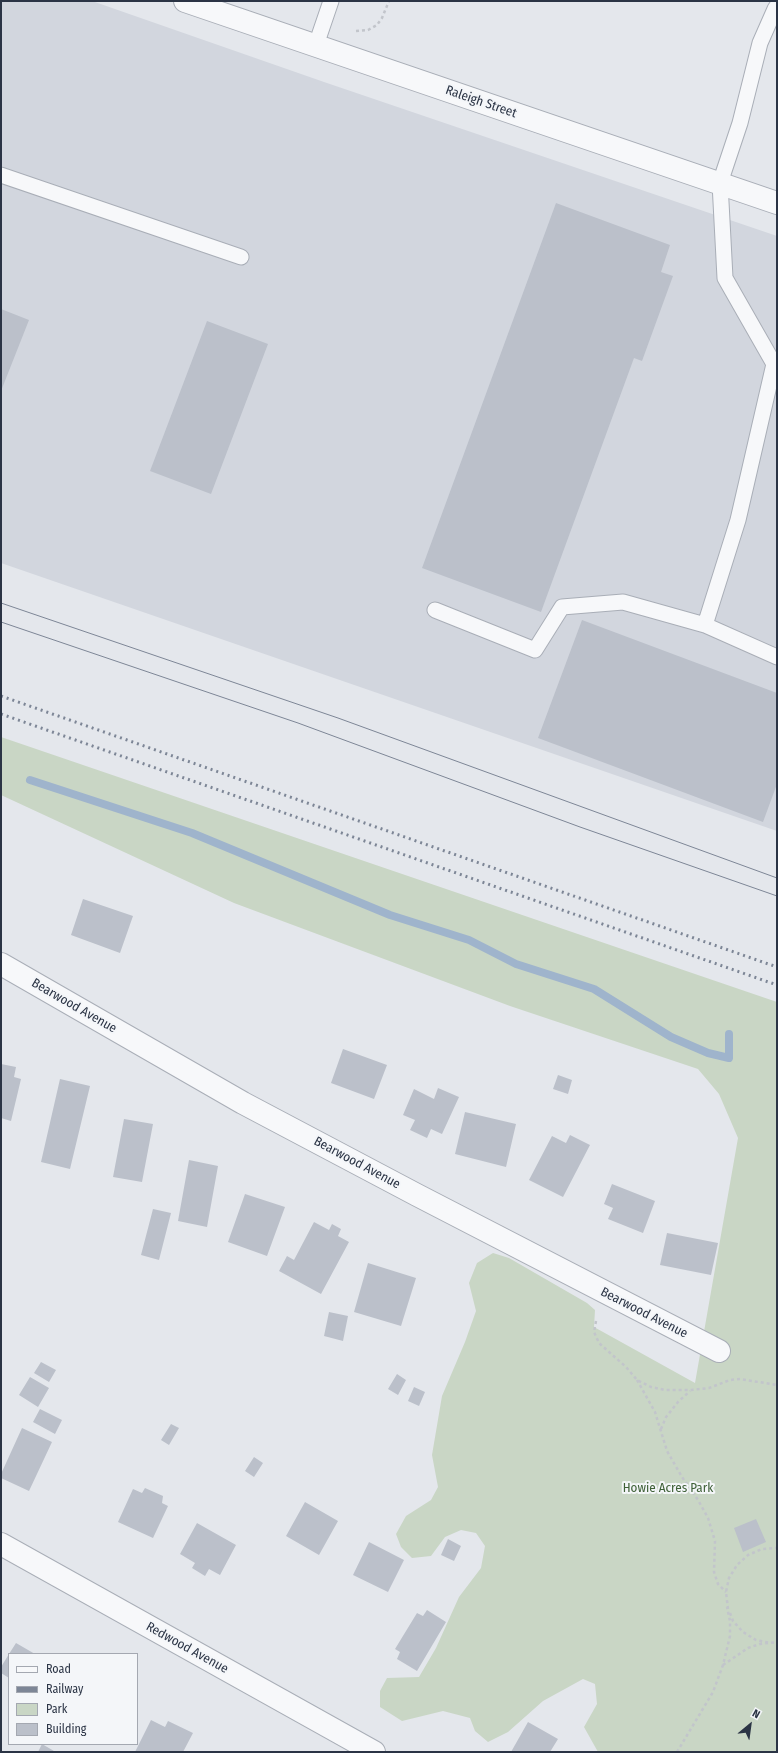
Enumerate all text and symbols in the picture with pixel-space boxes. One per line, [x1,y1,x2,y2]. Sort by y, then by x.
street label: Raleigh Street [443,83,519,121]
street label: Bearwood Avenue [29,975,119,1037]
street label: Bearwood Avenue [311,1134,403,1192]
street label: Bearwood Avenue [598,1284,690,1342]
park label: Howie Acres Park [623,1480,713,1496]
street label: Redwood Avenue [143,1619,231,1677]
legend [8,1653,138,1745]
text: Road [46,1662,71,1676]
text: Railway [46,1682,83,1696]
text: Park [46,1702,67,1716]
north arrow [730,1705,770,1745]
text: N [750,1707,762,1721]
text: Building [46,1722,86,1736]

